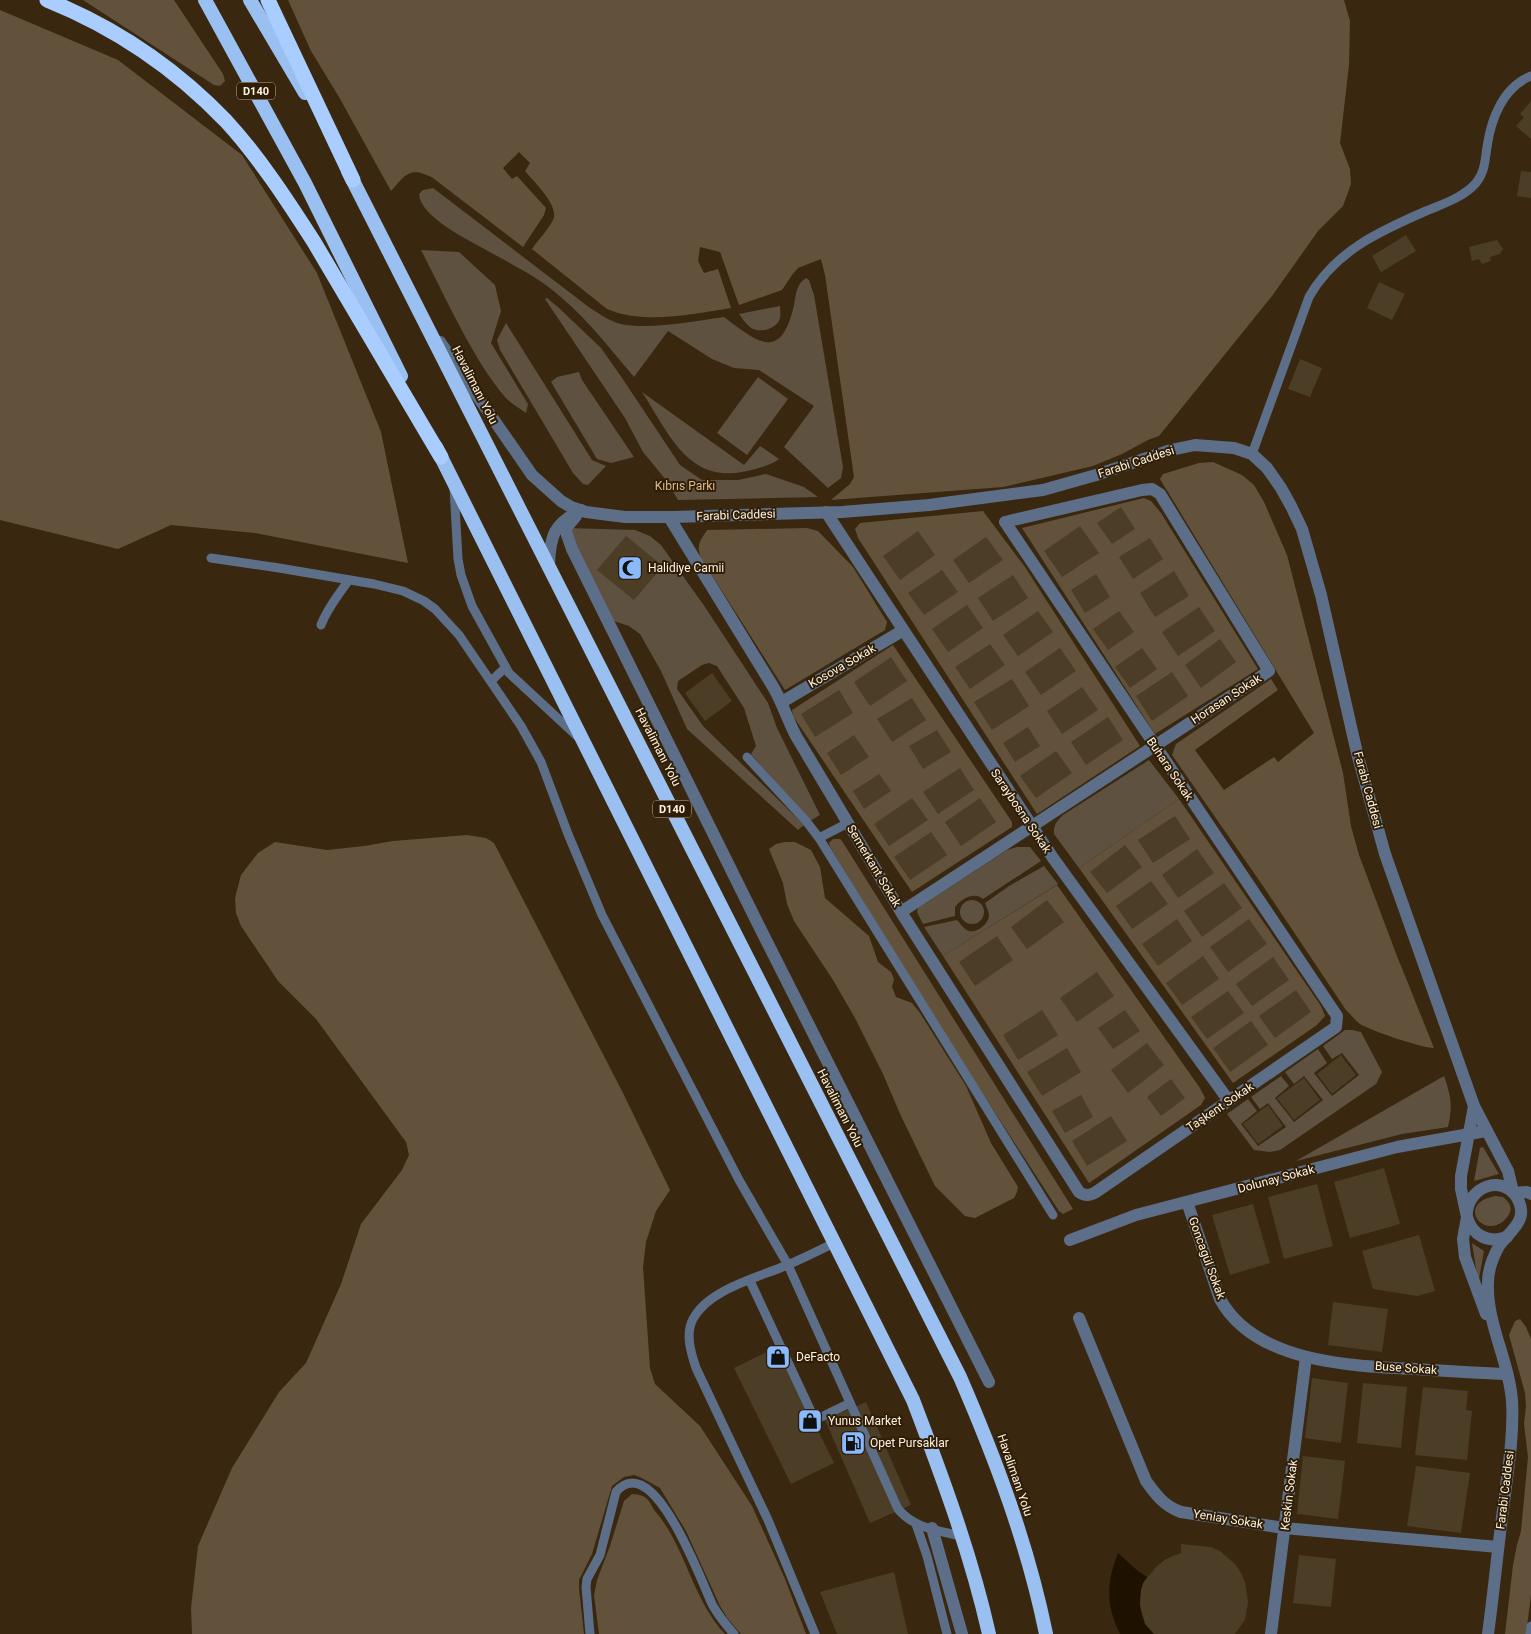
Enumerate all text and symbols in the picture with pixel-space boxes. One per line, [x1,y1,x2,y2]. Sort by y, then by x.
road number: D140 [237,82,275,100]
street label: Havalimanı Yolu [449,344,501,426]
street label: Farabi Caddesi [1096,443,1176,481]
park label: Kıbrıs Parkı [655,479,715,493]
street label: Farabi Caddesi [696,507,776,523]
mosque icon: Halidiye Camii [617,555,643,581]
place label: Halidiye Camii [648,561,724,575]
street label: Kosova Sokak [806,641,879,691]
street label: Horasan Sokak [1188,671,1264,727]
street label: Havalimanı Yolu [632,706,684,788]
street label: Buhara Sokak [1144,735,1197,804]
street label: Farabi Caddesi [1351,750,1385,830]
street label: Saraybosna Sokak [988,766,1055,856]
road number: D140 [653,801,691,818]
street label: Semerkant Sokak [844,822,904,910]
street label: Havalimanı Yolu [814,1067,866,1149]
street label: Taşkent Sokak [1184,1079,1257,1135]
street label: Dolunay Sokak [1236,1162,1317,1196]
street label: Goncagül Sokak [1186,1215,1229,1302]
shop icon: DeFacto [765,1344,791,1370]
place label: DeFacto [796,1350,840,1364]
street label: Buse Sokak [1374,1359,1438,1377]
shop icon: Yunus Market [797,1408,823,1434]
place label: Yunus Market [828,1414,901,1428]
fuel station icon: Opet Pursaklar [840,1430,866,1456]
street label: Havalimanı Yolu [994,1432,1036,1518]
place label: Opet Pursaklar [870,1436,949,1450]
street label: Farabi Caddesi [1493,1450,1517,1530]
street label: Keskin Sokak [1278,1458,1300,1531]
street label: Yeniay Sokak [1192,1507,1265,1532]

